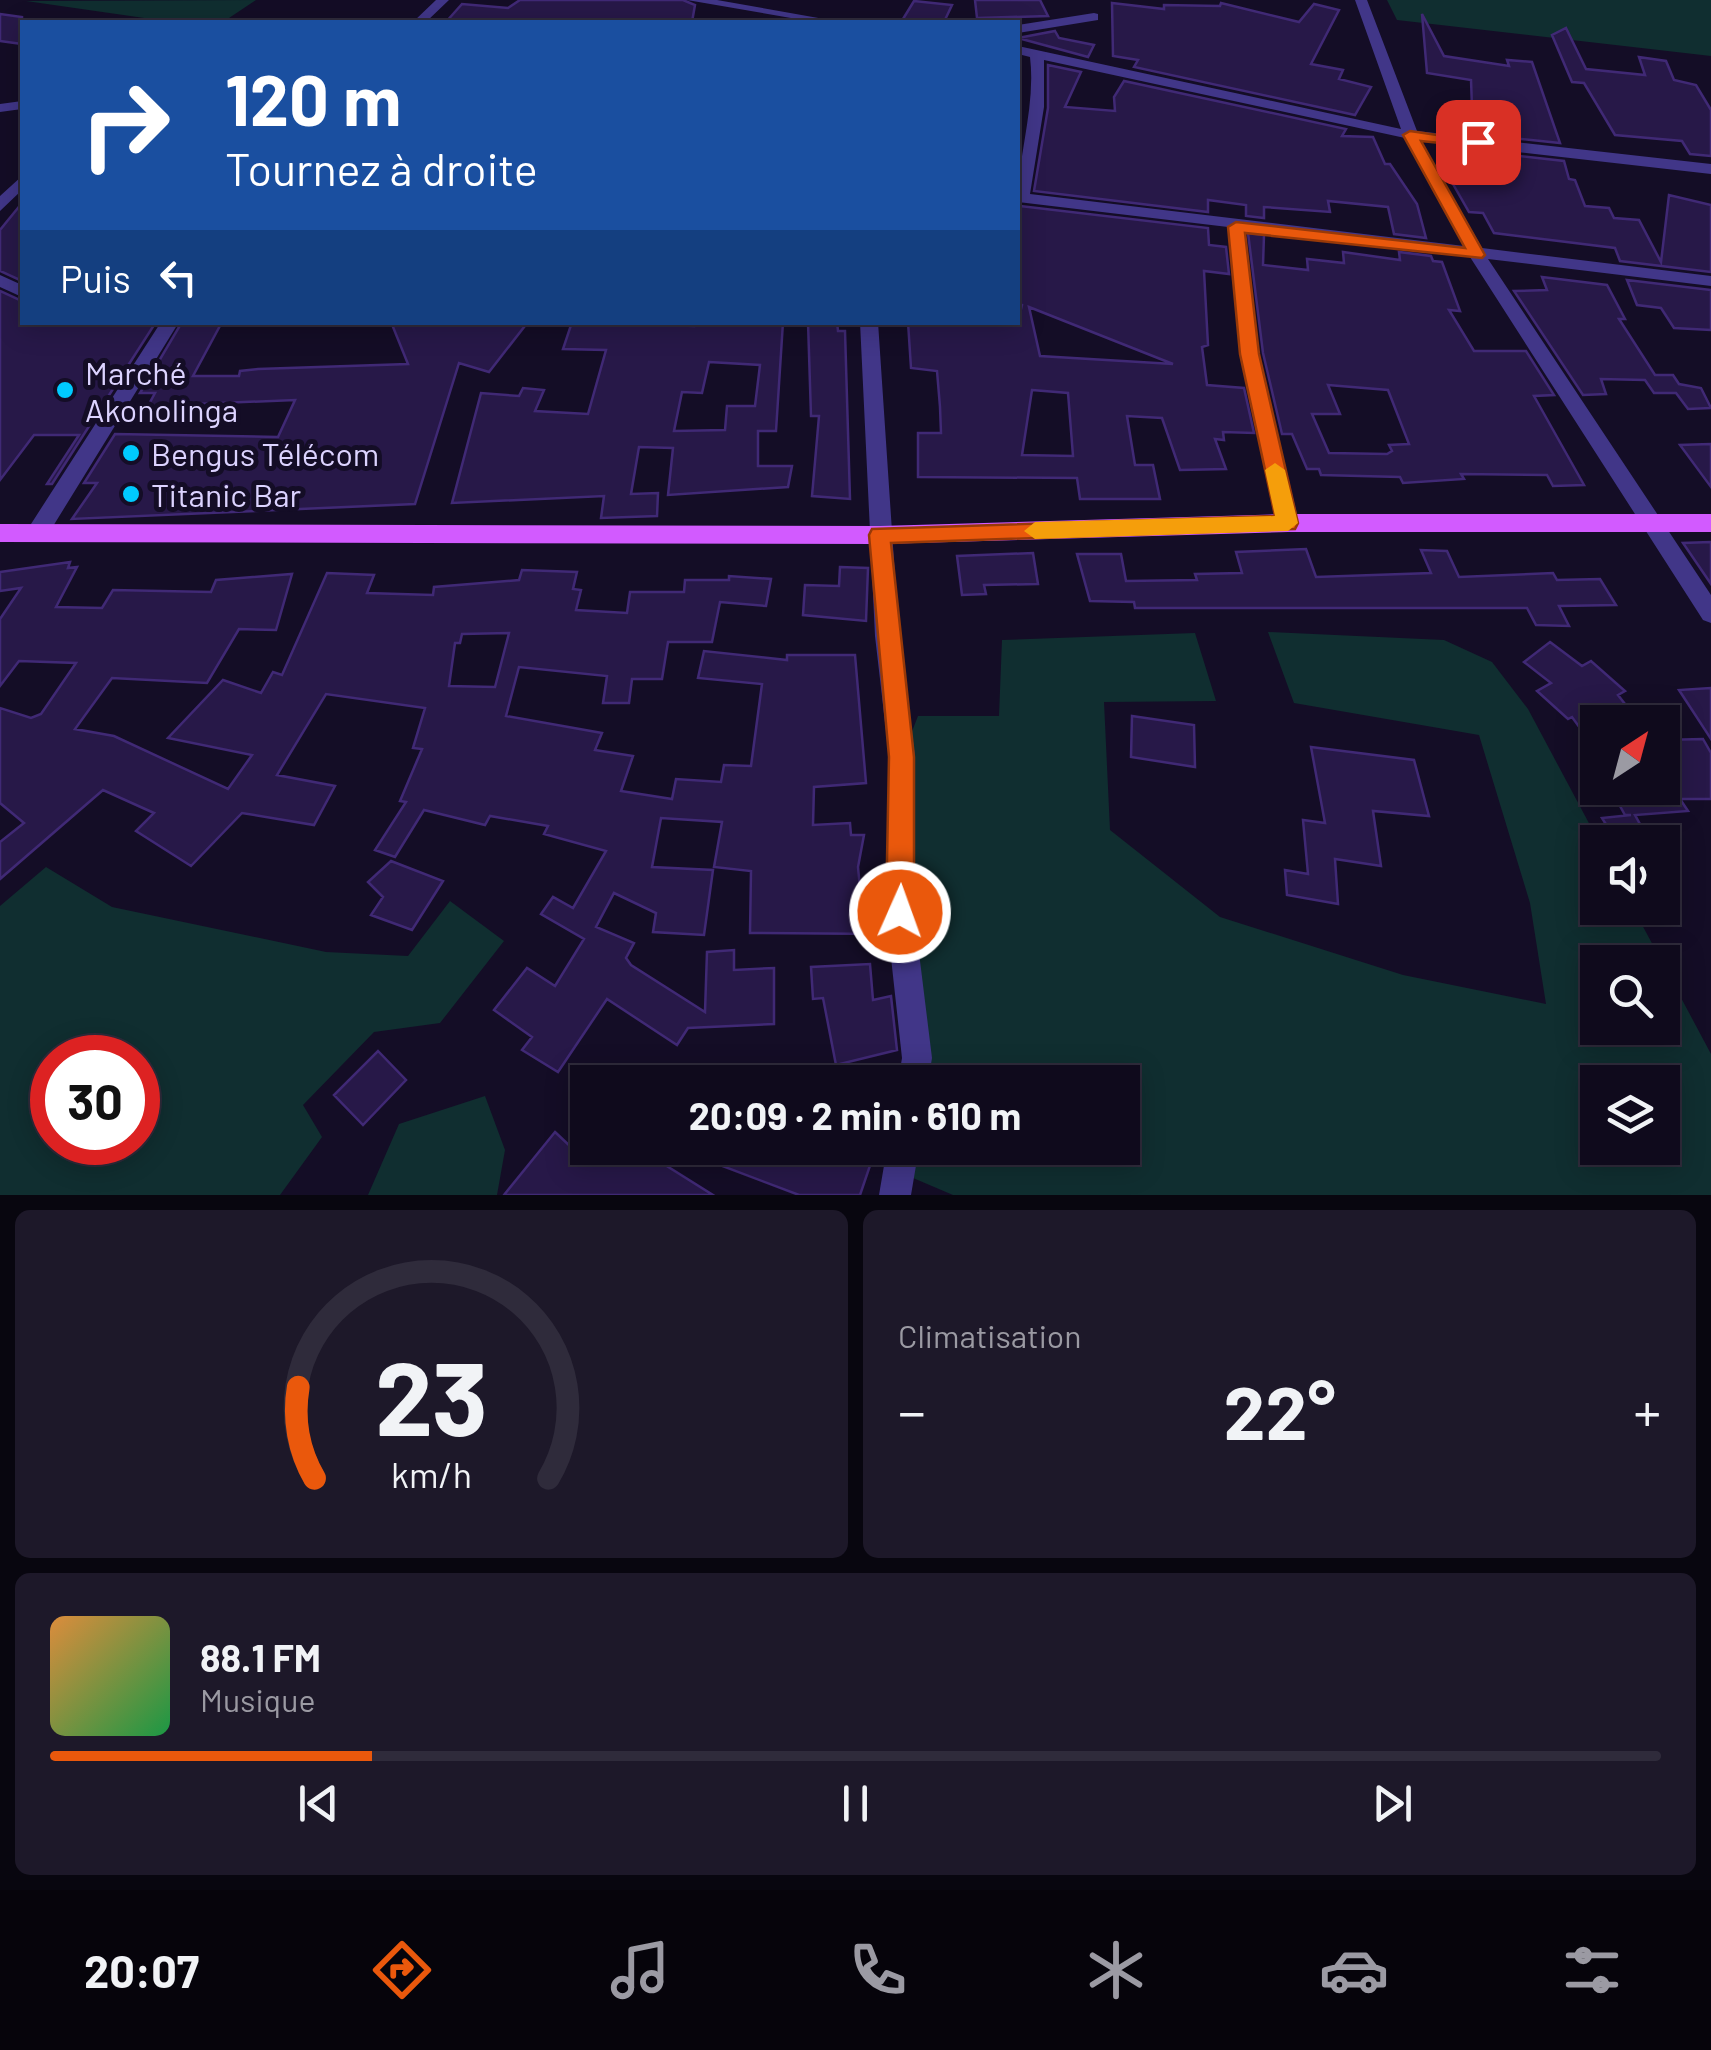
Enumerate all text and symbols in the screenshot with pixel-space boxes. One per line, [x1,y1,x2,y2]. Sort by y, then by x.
text: 120 m [225,56,401,140]
icon: right [60,60,190,190]
pin [1436,100,1521,185]
icon: arrive [1451,115,1506,170]
text: Tournez à droite [225,141,538,195]
icon: left [151,250,206,305]
text: Puis [60,255,131,301]
place label: Marché Akonolinga [85,353,238,428]
marker: Marché Akonolinga [54,379,76,401]
place label: Bengus Télécom [151,434,379,472]
marker: Bengus Télécom [120,442,142,464]
place label: Titanic Bar [151,475,302,513]
marker: Titanic Bar [120,483,142,505]
north arrow [1580,705,1680,805]
map controls [1580,705,1680,1165]
button: sound [1580,825,1680,925]
position arrow [848,860,952,964]
button: search [1580,945,1680,1045]
speed limit sign: 30 [30,1035,160,1165]
button: layers [1580,1065,1680,1165]
text: 20:09 · 2 min · 610 m [689,1092,1021,1138]
text: Climatisation [898,1316,1082,1354]
text: 23 [375,1332,488,1457]
text: 22° [1223,1365,1336,1455]
text: − [898,1377,926,1443]
text: + [1633,1377,1661,1443]
text: km/h [391,1452,472,1495]
text: 88.1 FM [200,1634,321,1680]
text: Musique [200,1680,315,1718]
icon: previous [291,1776,346,1831]
icon: pause [828,1776,883,1831]
icon: next [1365,1776,1420,1831]
icon: directions [367,1935,437,2005]
icon: music [605,1935,675,2005]
icon: phone [843,1935,913,2005]
icon: climate [1081,1935,1151,2005]
icon: car [1319,1935,1389,2005]
icon: filters [1557,1935,1627,2005]
text: 20:07 [84,1943,199,1997]

